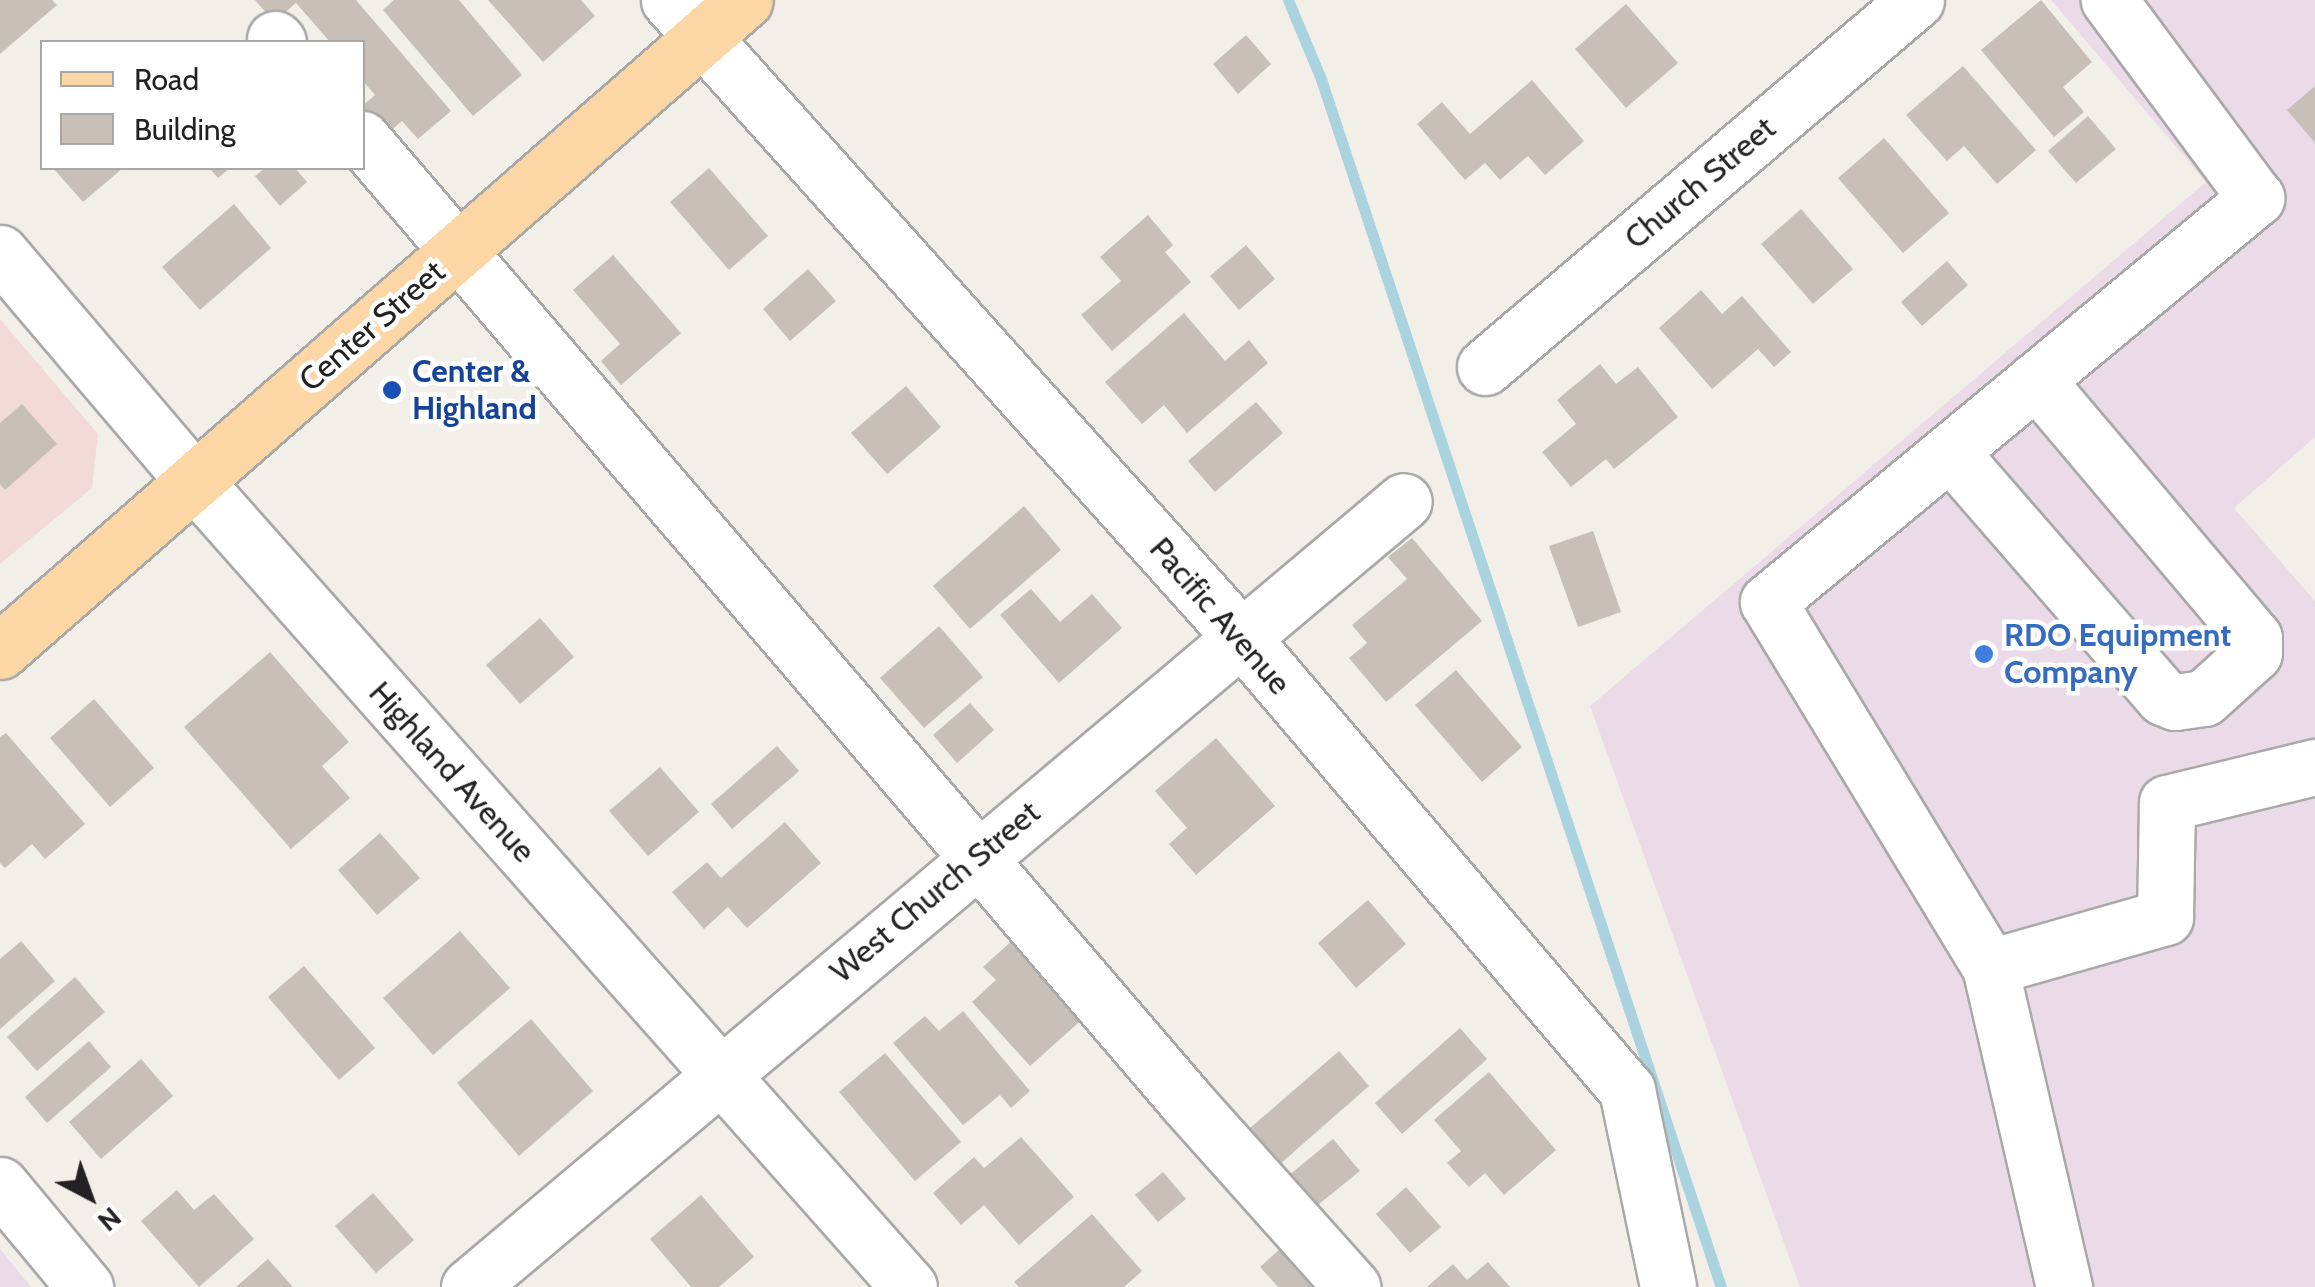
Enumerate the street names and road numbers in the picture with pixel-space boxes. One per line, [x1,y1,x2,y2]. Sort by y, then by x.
street label: Church Street [1617,109,1783,257]
street label: Center Street [292,253,452,399]
street label: Pacific Avenue [1142,530,1298,702]
street label: Highland Avenue [361,674,543,870]
street label: West Church Street [823,793,1047,991]

